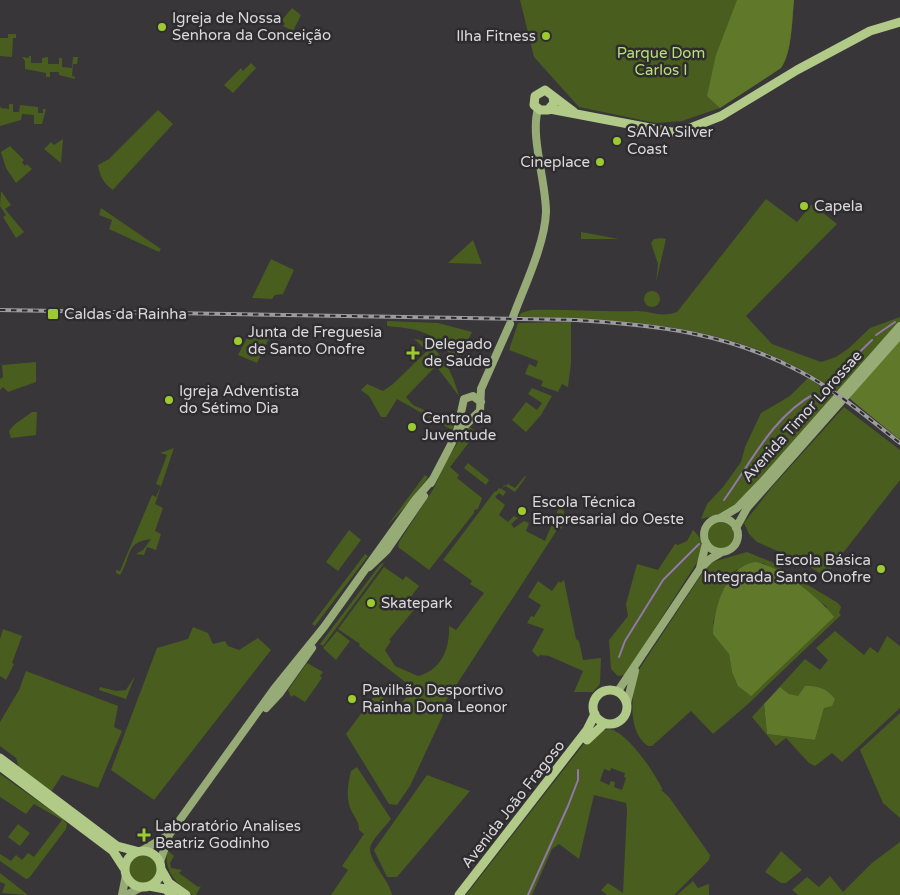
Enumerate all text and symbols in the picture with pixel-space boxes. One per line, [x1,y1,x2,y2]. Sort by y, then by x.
place label: Igreja de Nossa Senhora da Conceição [172,9,331,44]
marker: Igreja de Nossa Senhora da Conceição [156,21,168,33]
place label: Ilha Fitness [456,27,536,45]
marker: Ilha Fitness [540,30,552,42]
park label: Parque Dom Carlos I [617,44,705,79]
place label: SANA Silver Coast [627,123,713,158]
marker: SANA Silver Coast [611,135,623,147]
place label: Cineplace [520,153,590,171]
marker: Cineplace [594,156,606,168]
place label: Capela [814,197,863,215]
marker: Capela [798,200,810,212]
place label: Caldas da Rainha [64,305,187,323]
marker: Caldas da Rainha [46,307,60,321]
place label: Junta de Freguesia de Santo Onofre [248,323,382,358]
marker: Junta de Freguesia de Santo Onofre [232,335,244,347]
place label: Delegado de Saúde [424,335,492,370]
marker: Delegado de Saúde [406,346,420,360]
street label: Avenida Timor Lorossae [738,347,866,485]
place label: Igreja Adventista do Sétimo Dia [179,382,299,417]
marker: Igreja Adventista do Sétimo Dia [163,394,175,406]
place label: Centro da Juventude [422,409,496,444]
marker: Centro da Juventude [406,421,418,433]
place label: Escola Técnica Empresarial do Oeste [532,493,684,528]
marker: Escola Técnica Empresarial do Oeste [516,505,528,517]
place label: Escola Básica Integrada Santo Onofre [703,551,871,586]
marker: Escola Básica Integrada Santo Onofre [875,563,887,575]
place label: Skatepark [381,594,452,612]
marker: Skatepark [365,597,377,609]
place label: Pavilhão Desportivo Rainha Dona Leonor [362,681,508,716]
marker: Pavilhão Desportivo Rainha Dona Leonor [346,693,358,705]
street label: Avenida João Fragoso [458,737,568,871]
place label: Laboratório Analises Beatriz Godinho [155,817,301,852]
marker: Laboratório Analises Beatriz Godinho [137,828,151,842]

